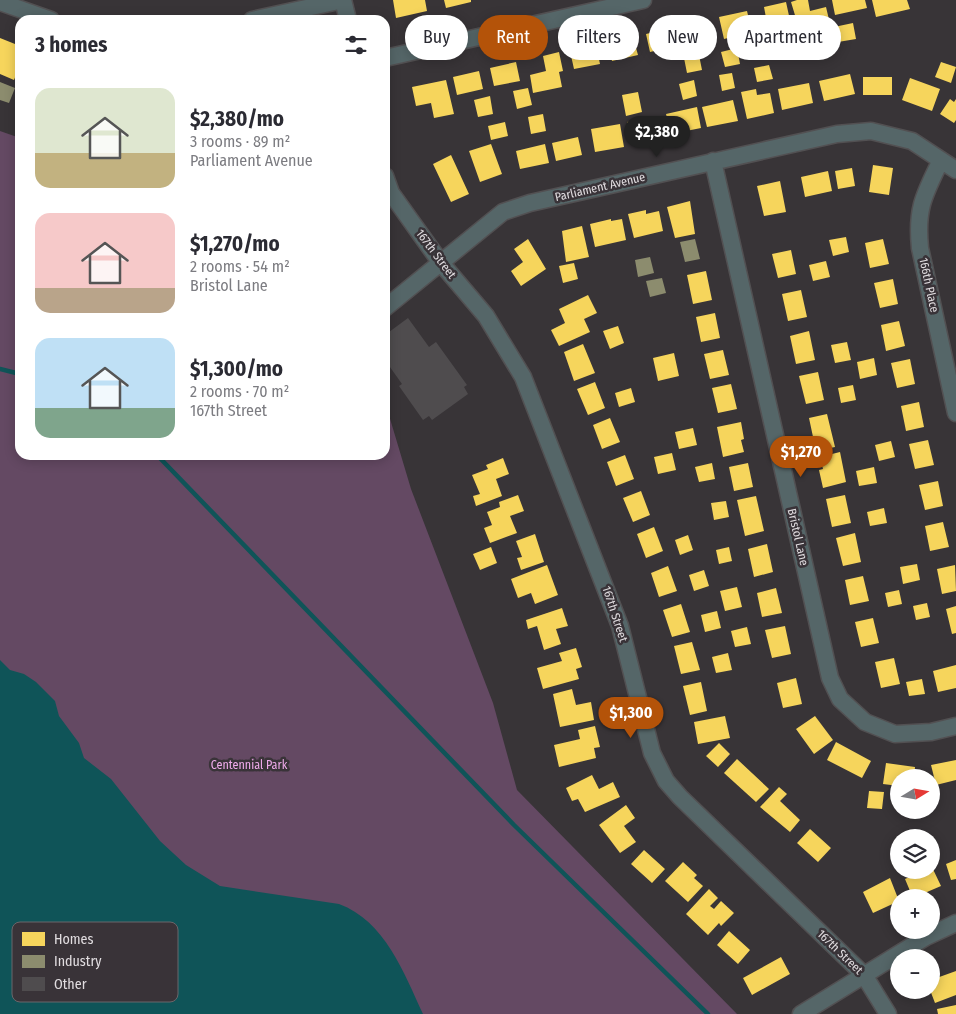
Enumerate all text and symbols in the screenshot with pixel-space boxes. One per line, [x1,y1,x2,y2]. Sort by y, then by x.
chip: Buy [405,15,468,60]
chip: Rent [478,15,548,60]
chip: Filters [558,15,639,60]
chip: New [649,15,717,60]
chip: Apartment [727,15,841,60]
icon: filters [342,31,370,59]
text: 3 homes [35,32,107,58]
text: $2,380/mo [190,106,284,132]
icon: home [75,108,135,168]
pin: $2,380 [616,116,698,158]
text: $2,380 [635,122,679,141]
text: 3 rooms · 89 m² [190,132,290,151]
text: Parliament Avenue [190,151,313,170]
street label: Parliament Avenue [554,170,647,204]
street label: 167th Street [413,227,459,281]
text: $1,270/mo [190,231,280,257]
icon: home [75,233,135,293]
street label: 166th Place [916,256,942,314]
text: 2 rooms · 54 m² [190,257,290,276]
text: Bristol Lane [190,276,268,295]
text: $1,300/mo [190,356,283,382]
icon: home [75,358,135,418]
text: 2 rooms · 70 m² [190,382,289,401]
text: 167th Street [190,401,267,420]
pin: $1,270 [760,436,842,478]
text: $1,270 [781,442,821,461]
street label: Bristol Lane [785,507,811,567]
street label: 167th Street [599,584,631,644]
pin: $1,300 [590,696,672,739]
text: $1,300 [609,703,653,722]
park label: Centennial Park [211,758,288,772]
north arrow [890,769,940,819]
map controls [890,769,940,999]
button: layers [890,829,940,879]
button: + [890,889,940,939]
legend [12,922,178,1002]
street label: 167th Street [814,927,866,977]
text: Homes [54,931,94,948]
button: − [890,949,940,999]
text: Industry [54,953,102,970]
text: Other [54,976,87,993]

